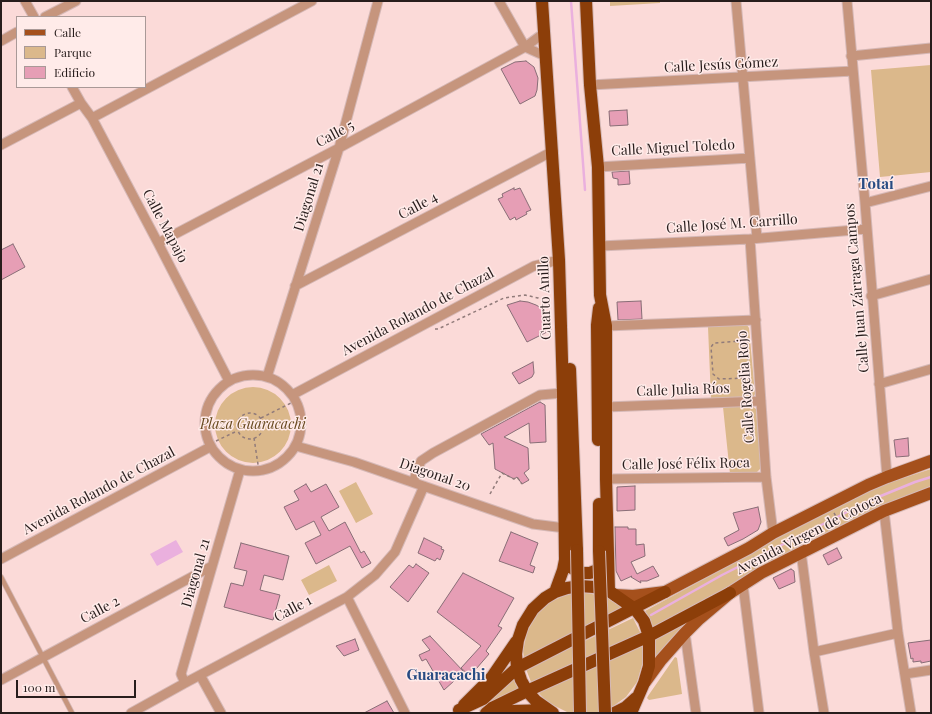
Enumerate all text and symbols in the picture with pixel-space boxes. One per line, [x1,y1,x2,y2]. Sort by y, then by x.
legend [16,16,146,88]
text: Calle [54,24,81,40]
text: Parque [54,44,92,60]
street label: Calle Jesús Gómez [664,54,778,76]
text: Edificio [54,64,95,80]
street label: Calle 5 [313,117,357,151]
street label: Calle Miguel Toledo [611,136,735,160]
street label: Diagonal 21 [291,161,327,233]
district label: Totaí [858,175,894,193]
street label: Calle Mapajo [139,186,191,266]
street label: Calle 4 [396,189,440,223]
street label: Calle Juan Zárraga Campos [841,203,873,373]
street label: Calle José M. Carrillo [666,211,798,237]
street label: Cuarto Anillo [535,256,555,340]
street label: Avenida Rolando de Chazal [339,265,497,359]
street label: Calle Rogelia Rojo [734,330,758,444]
street label: Calle Julia Ríos [636,380,730,400]
park label: Plaza Guaracachi [200,417,306,433]
street label: Avenida Rolando de Chazal [20,444,178,538]
street label: Calle José Félix Roca [622,454,750,474]
street label: Diagonal 20 [397,455,473,495]
street label: Avenida Virgen de Cotoca [733,490,885,578]
street label: Diagonal 21 [178,537,214,609]
street label: Calle 1 [271,592,315,626]
street label: Calle 2 [78,593,122,627]
district label: Guaracachi [406,666,486,684]
scale bar [18,672,138,698]
text: 100 m [23,679,55,695]

